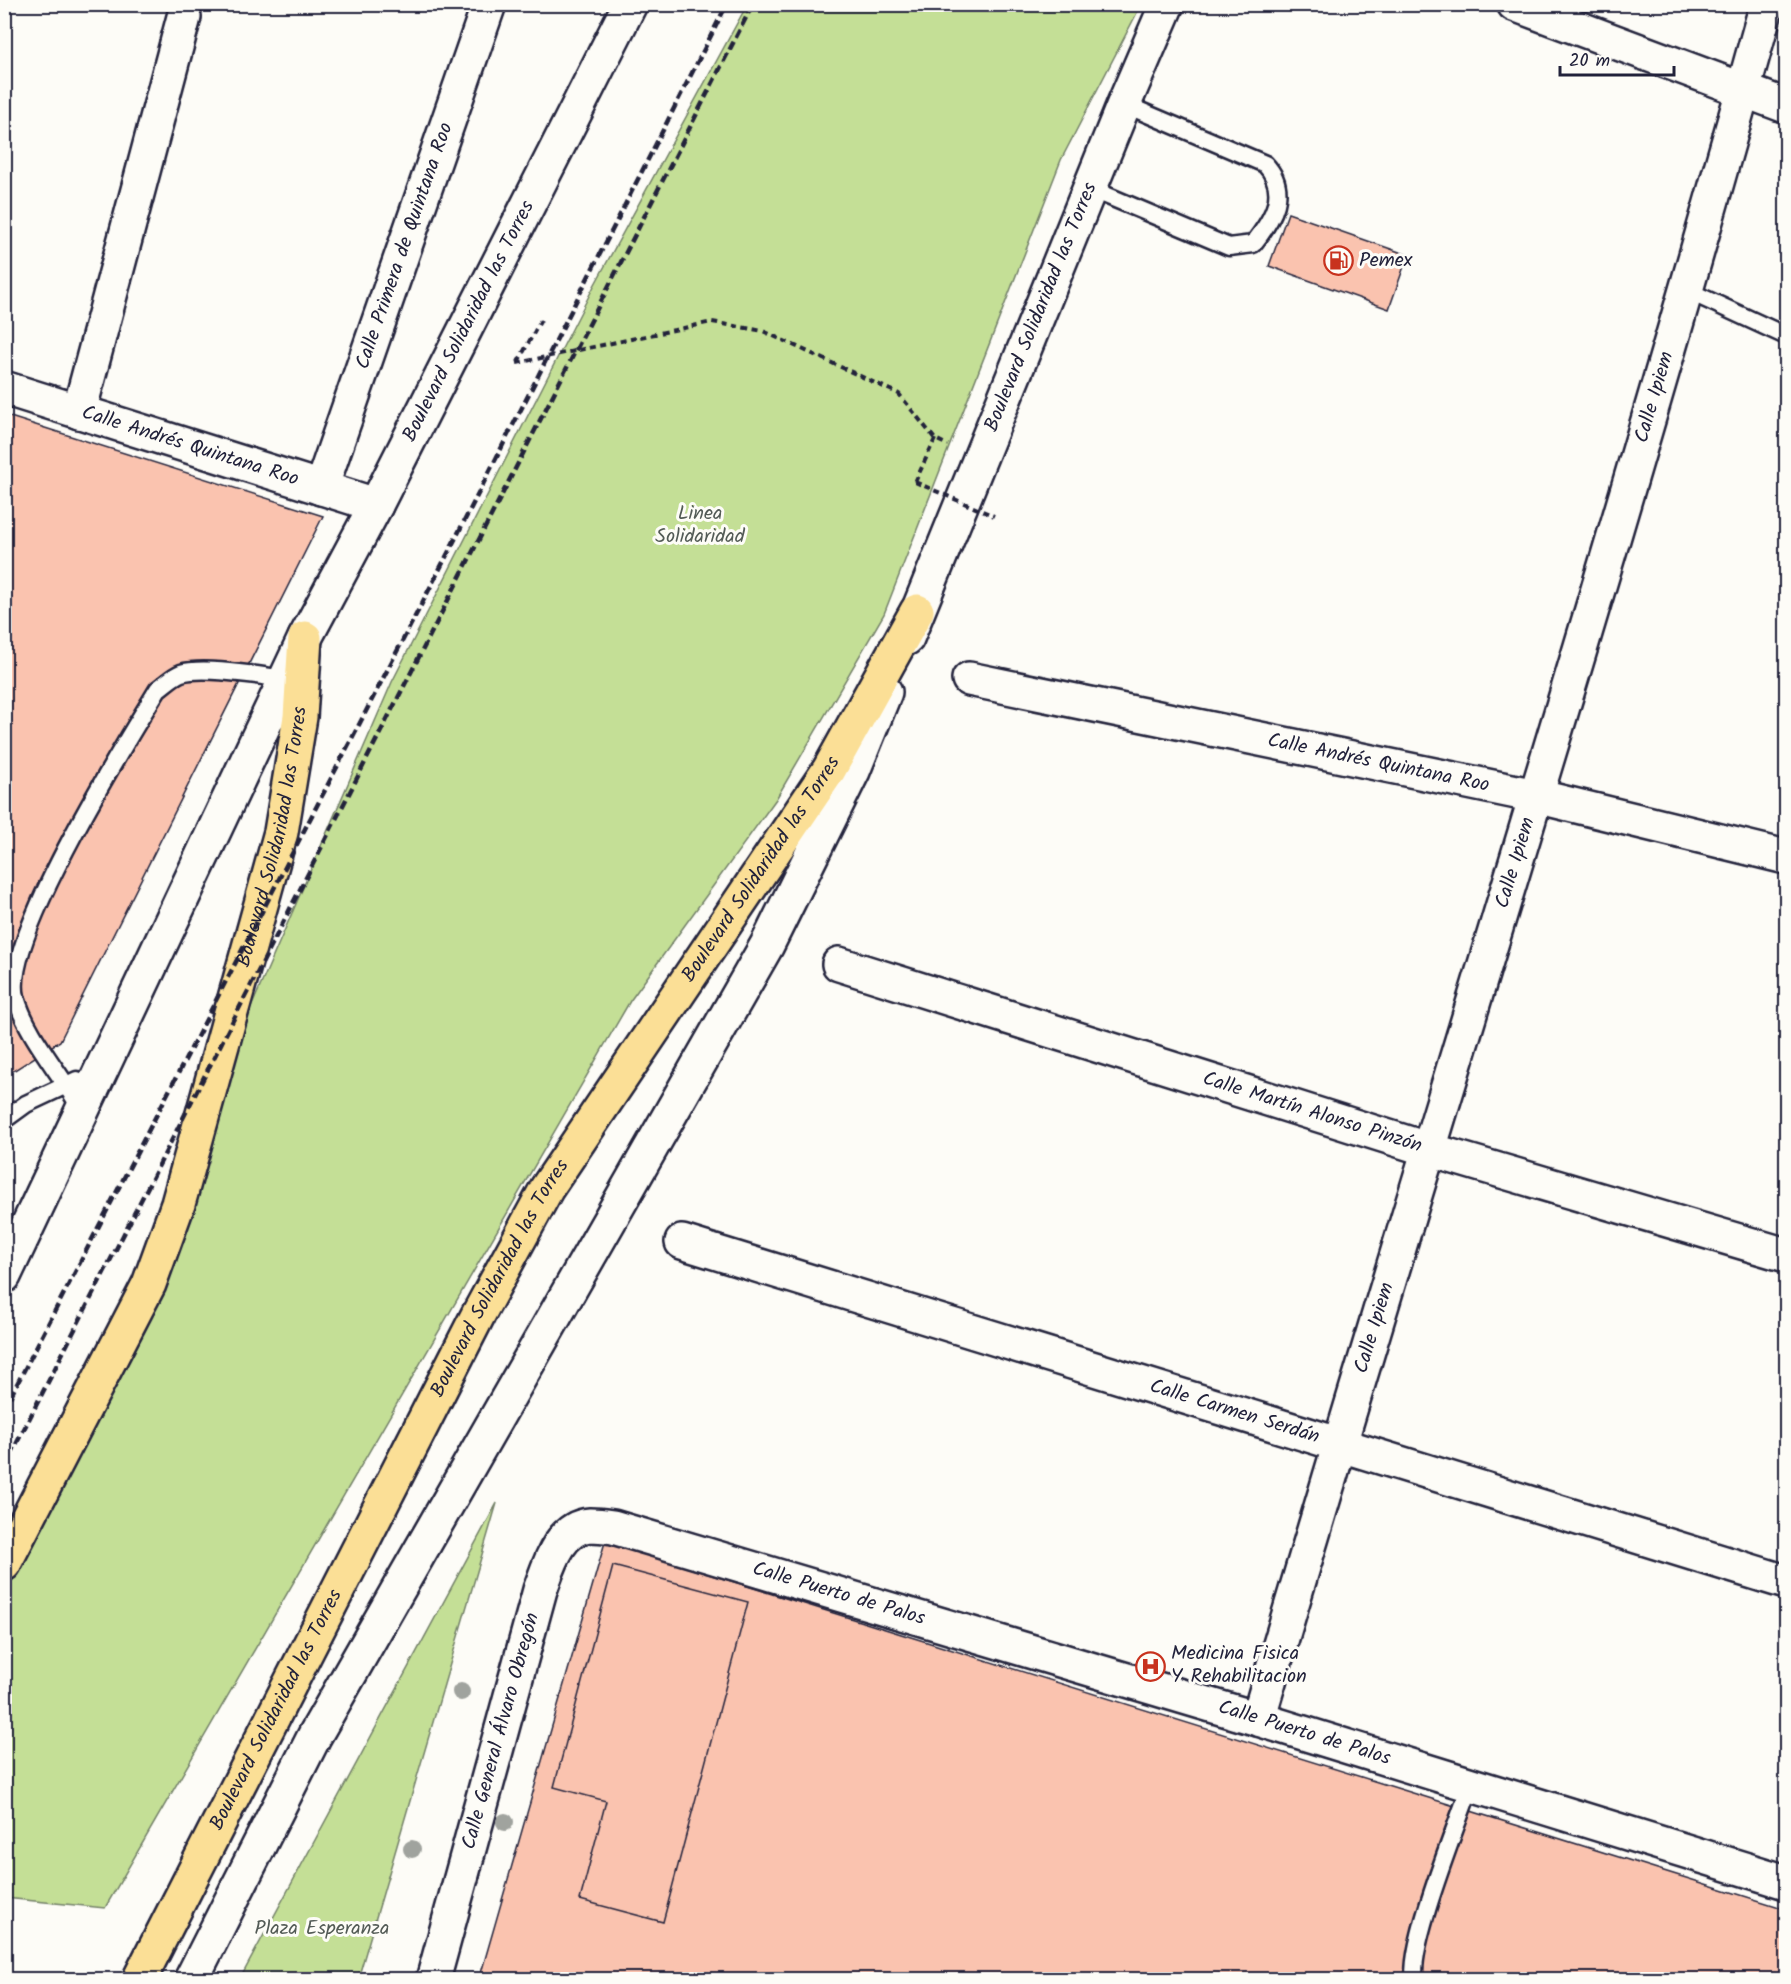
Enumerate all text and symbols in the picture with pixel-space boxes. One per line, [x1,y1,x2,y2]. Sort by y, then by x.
scale bar [1560,39,1674,77]
text: 20 m [1569,47,1610,76]
street label: Calle Primera de Quintana Roo [347,118,463,374]
street label: Boulevard Solidaridad las Torres [976,177,1107,437]
street label: Boulevard Solidaridad las Torres [394,195,544,448]
fuel station icon: Pemex [1322,245,1354,277]
place label: Pemex [1359,245,1413,277]
street label: Calle Ipiem [1626,348,1683,447]
street label: Calle Andrés Quintana Roo [77,397,303,496]
park label: Linea Solidaridad [655,498,746,553]
street label: Boulevard Solidaridad las Torres [228,705,317,971]
street label: Calle Andrés Quintana Roo [1265,725,1492,802]
street label: Boulevard Solidaridad las Torres [674,750,850,989]
street label: Calle Ipiem [1487,813,1545,912]
street label: Calle Martín Alonso Pinzón [1198,1063,1426,1162]
street label: Boulevard Solidaridad las Torres [423,1153,578,1403]
street label: Calle Ipiem [1346,1279,1404,1378]
street label: Calle Carmen Serdán [1145,1371,1323,1453]
street label: Calle Puerto de Palos [748,1553,929,1635]
street label: Boulevard Solidaridad las Torres [202,1584,352,1836]
street label: Calle General Álvaro Obregón [454,1609,549,1853]
place label: Medicina Fisica Y Rehabilitacion [1171,1638,1307,1693]
hospital icon: Medicina Fisica Y Rehabilitacion [1134,1650,1166,1682]
street label: Calle Puerto de Palos [1214,1692,1395,1775]
park label: Plaza Esperanza [255,1913,389,1945]

